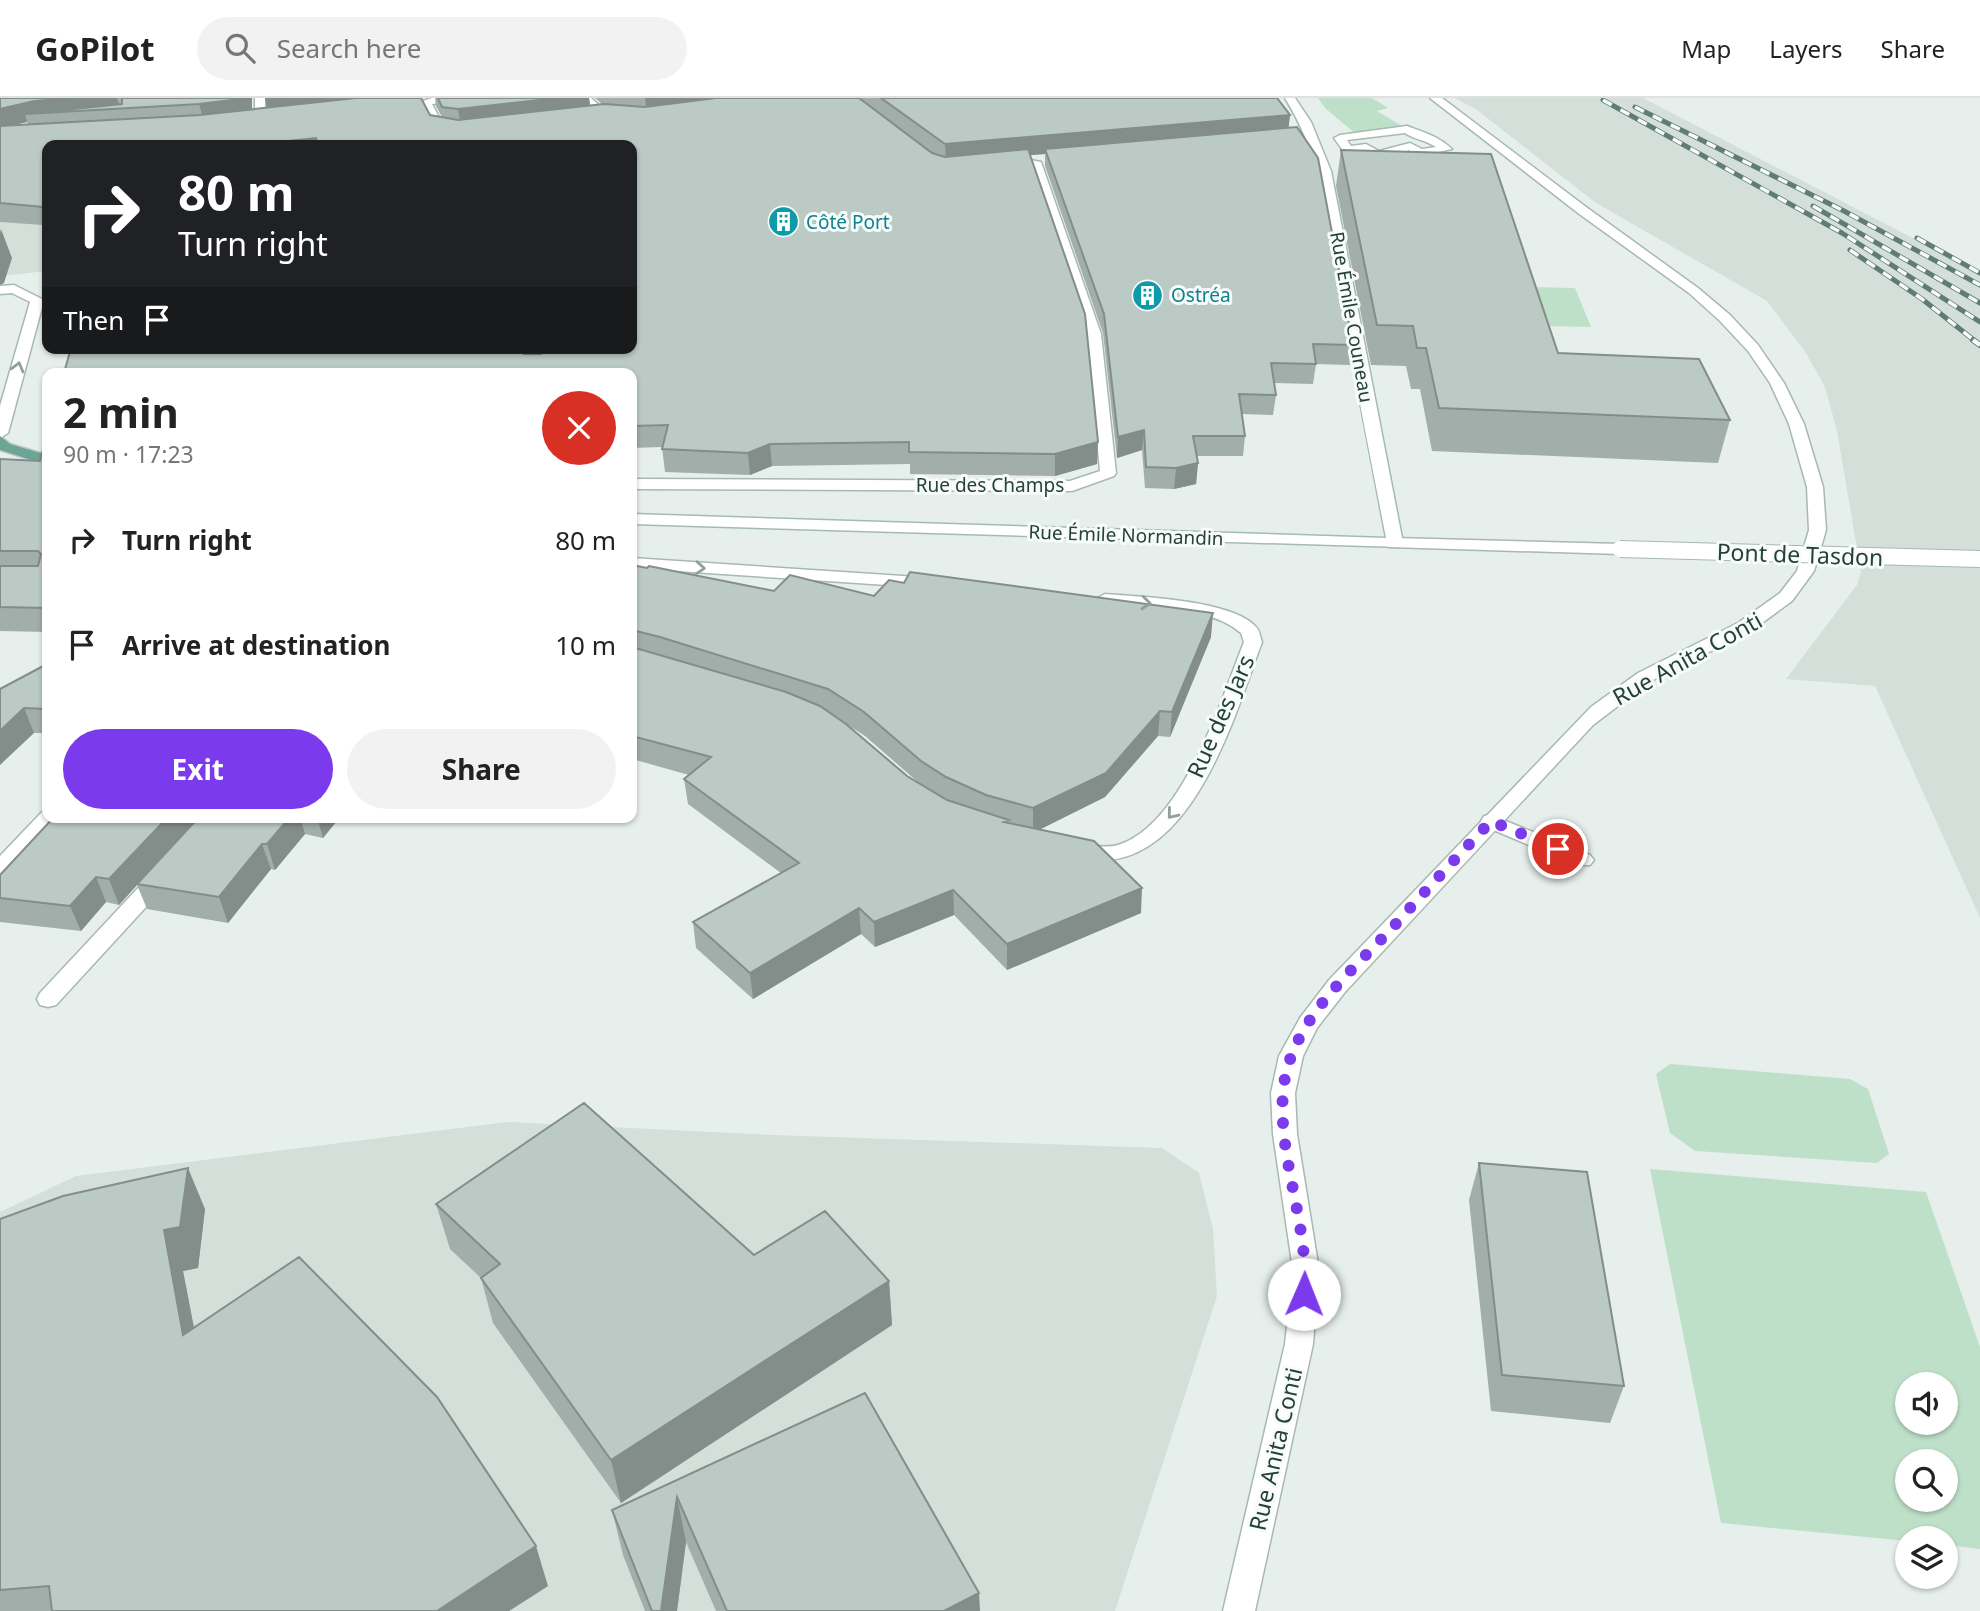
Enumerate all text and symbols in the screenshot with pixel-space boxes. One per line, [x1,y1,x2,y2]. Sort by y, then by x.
search box [197,17,687,80]
text: GoPilot [35,26,155,71]
icon: search [221,29,259,67]
text: Search here [277,30,421,66]
text: Map [1681,32,1731,65]
text: Layers [1769,32,1843,65]
text: Share [1881,32,1945,65]
text: 80 m [178,159,295,225]
icon: right [63,168,154,259]
building icon: Côté Port [766,205,800,239]
place label: Côté Port [806,209,890,235]
text: Turn right [178,222,328,265]
street label: Rue Émile Couneau [1324,229,1380,405]
building icon: Ostréa [1131,278,1165,312]
place label: Ostréa [1171,282,1231,308]
icon: arrive [138,301,176,339]
text: Then [63,302,124,338]
one-way arrow [10,361,24,373]
text: 2 min [63,383,179,440]
button: close [542,391,616,465]
text: 90 m · 17:23 [63,438,194,470]
street label: Rue des Champs [916,472,1064,498]
street label: Rue Émile Normandin [1028,519,1224,551]
icon: right [63,521,101,559]
text: Turn right [122,522,252,558]
text: 80 m [555,522,616,558]
street label: Pont de Tasdon [1716,535,1884,573]
one-way arrow [695,560,706,575]
one-way arrow [1141,595,1152,610]
street label: Rue Anita Conti [1606,604,1768,712]
icon: arrive [63,626,101,664]
text: Arrive at destination [122,627,391,663]
text: 10 m [555,627,616,663]
street label: Rue des Jars [1179,650,1261,782]
button: Exit [63,729,333,809]
button: Share [347,729,616,809]
one-way arrow [1167,806,1180,818]
pin [1528,819,1588,879]
icon: arrive [1539,830,1577,868]
position arrow [1267,1257,1341,1331]
street label: Rue Anita Conti [1241,1364,1309,1534]
map controls [1895,1372,1958,1589]
button: sound [1895,1372,1958,1435]
button: search [1895,1449,1958,1512]
button: layers [1895,1526,1958,1589]

